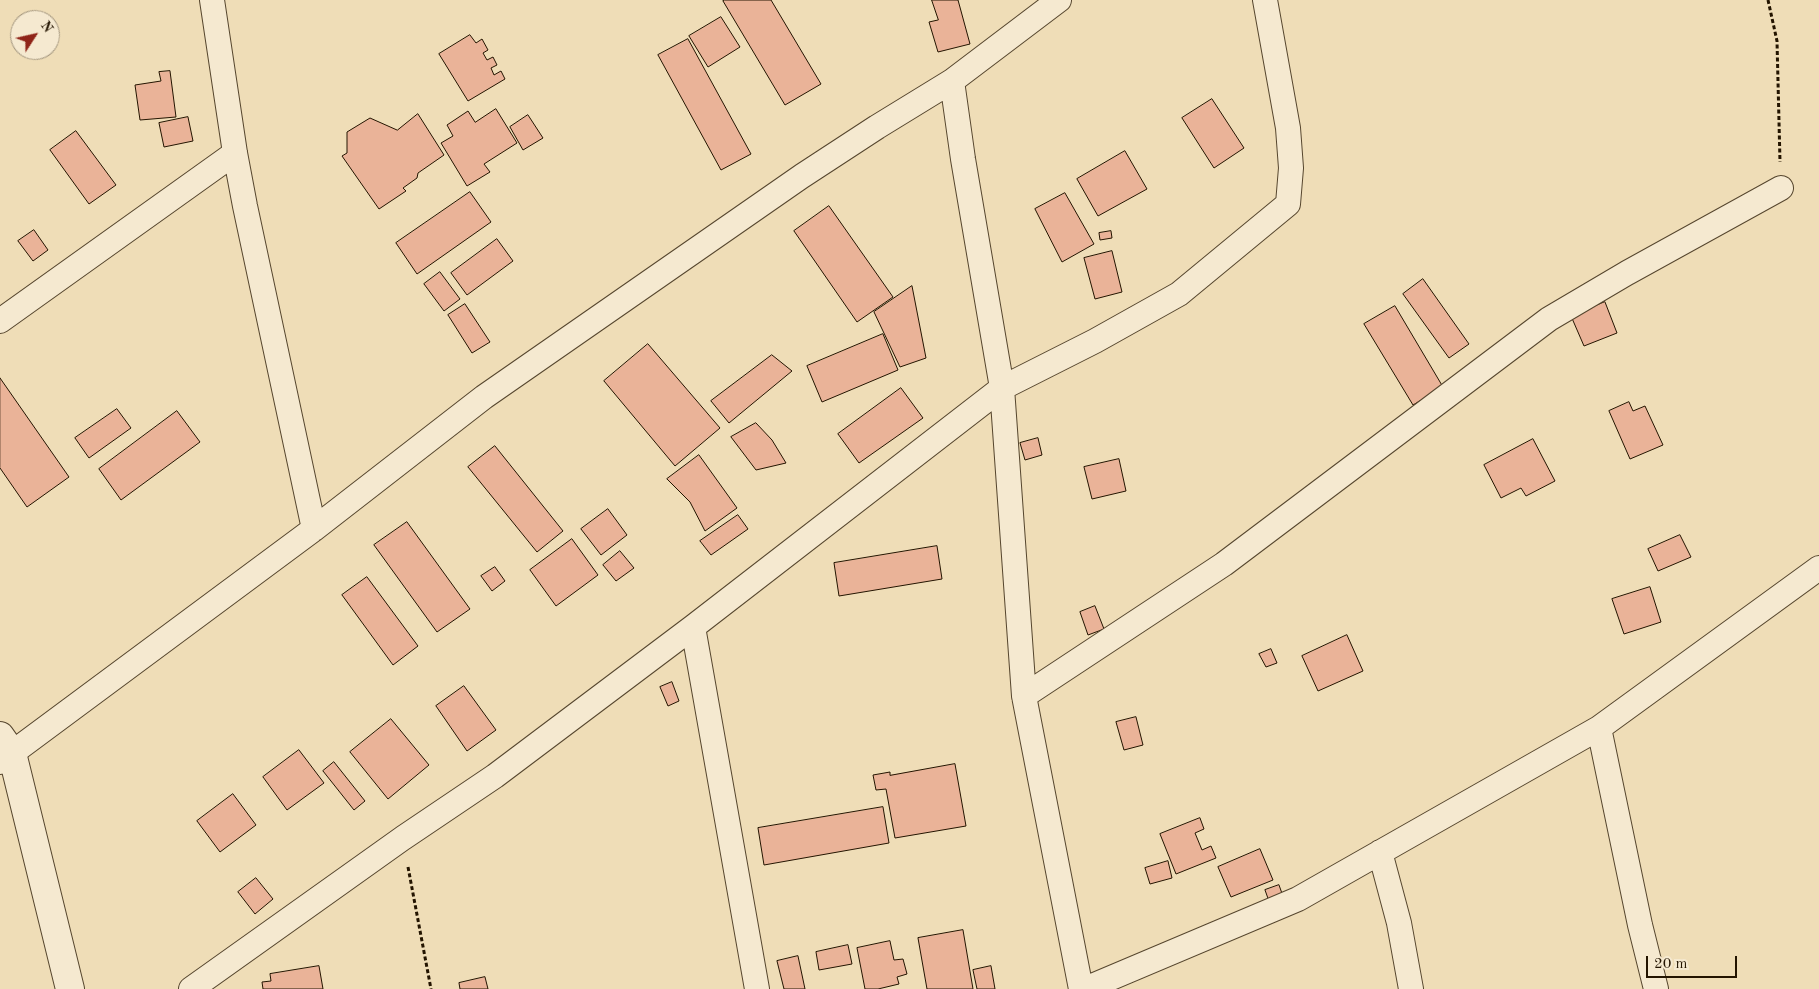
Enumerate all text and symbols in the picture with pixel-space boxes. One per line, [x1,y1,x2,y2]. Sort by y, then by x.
north arrow [10,10,60,60]
text: N [38,19,55,35]
scale bar [1649,946,1740,978]
text: 20 m [1654,957,1688,972]

